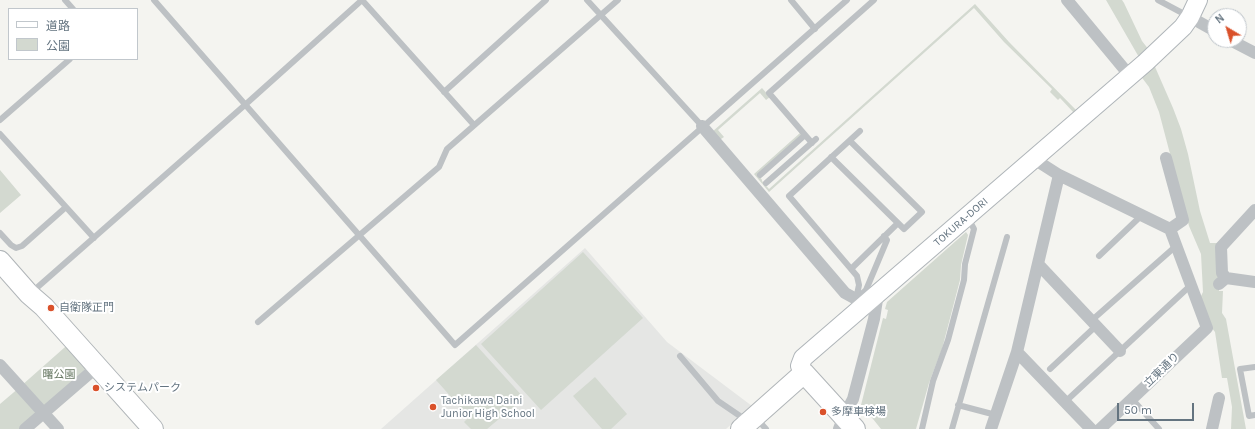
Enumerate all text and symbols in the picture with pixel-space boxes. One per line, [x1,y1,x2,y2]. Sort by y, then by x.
legend [8,8,138,60]
north arrow [1207,8,1247,48]
text: N [1213,11,1227,26]
text: 道路 [46,19,70,33]
text: 公園 [46,39,70,53]
street label: TOKURA-DORI [931,195,991,249]
place label: 自衛隊正門 [59,301,114,315]
marker: 自衛隊正門 [46,303,56,313]
street label: 立東通り [1142,350,1182,390]
park label: 曙公園 [43,368,75,382]
place label: システムパーク [104,381,181,395]
marker: システムパーク [91,383,101,393]
place label: Tachikawa Daini Junior High School [441,394,535,420]
scale bar [1119,395,1196,421]
marker: Tachikawa Daini Junior High School [428,402,438,412]
text: 50 m [1124,403,1152,417]
place label: 多摩車検場 [831,405,886,419]
marker: 多摩車検場 [818,407,828,417]

